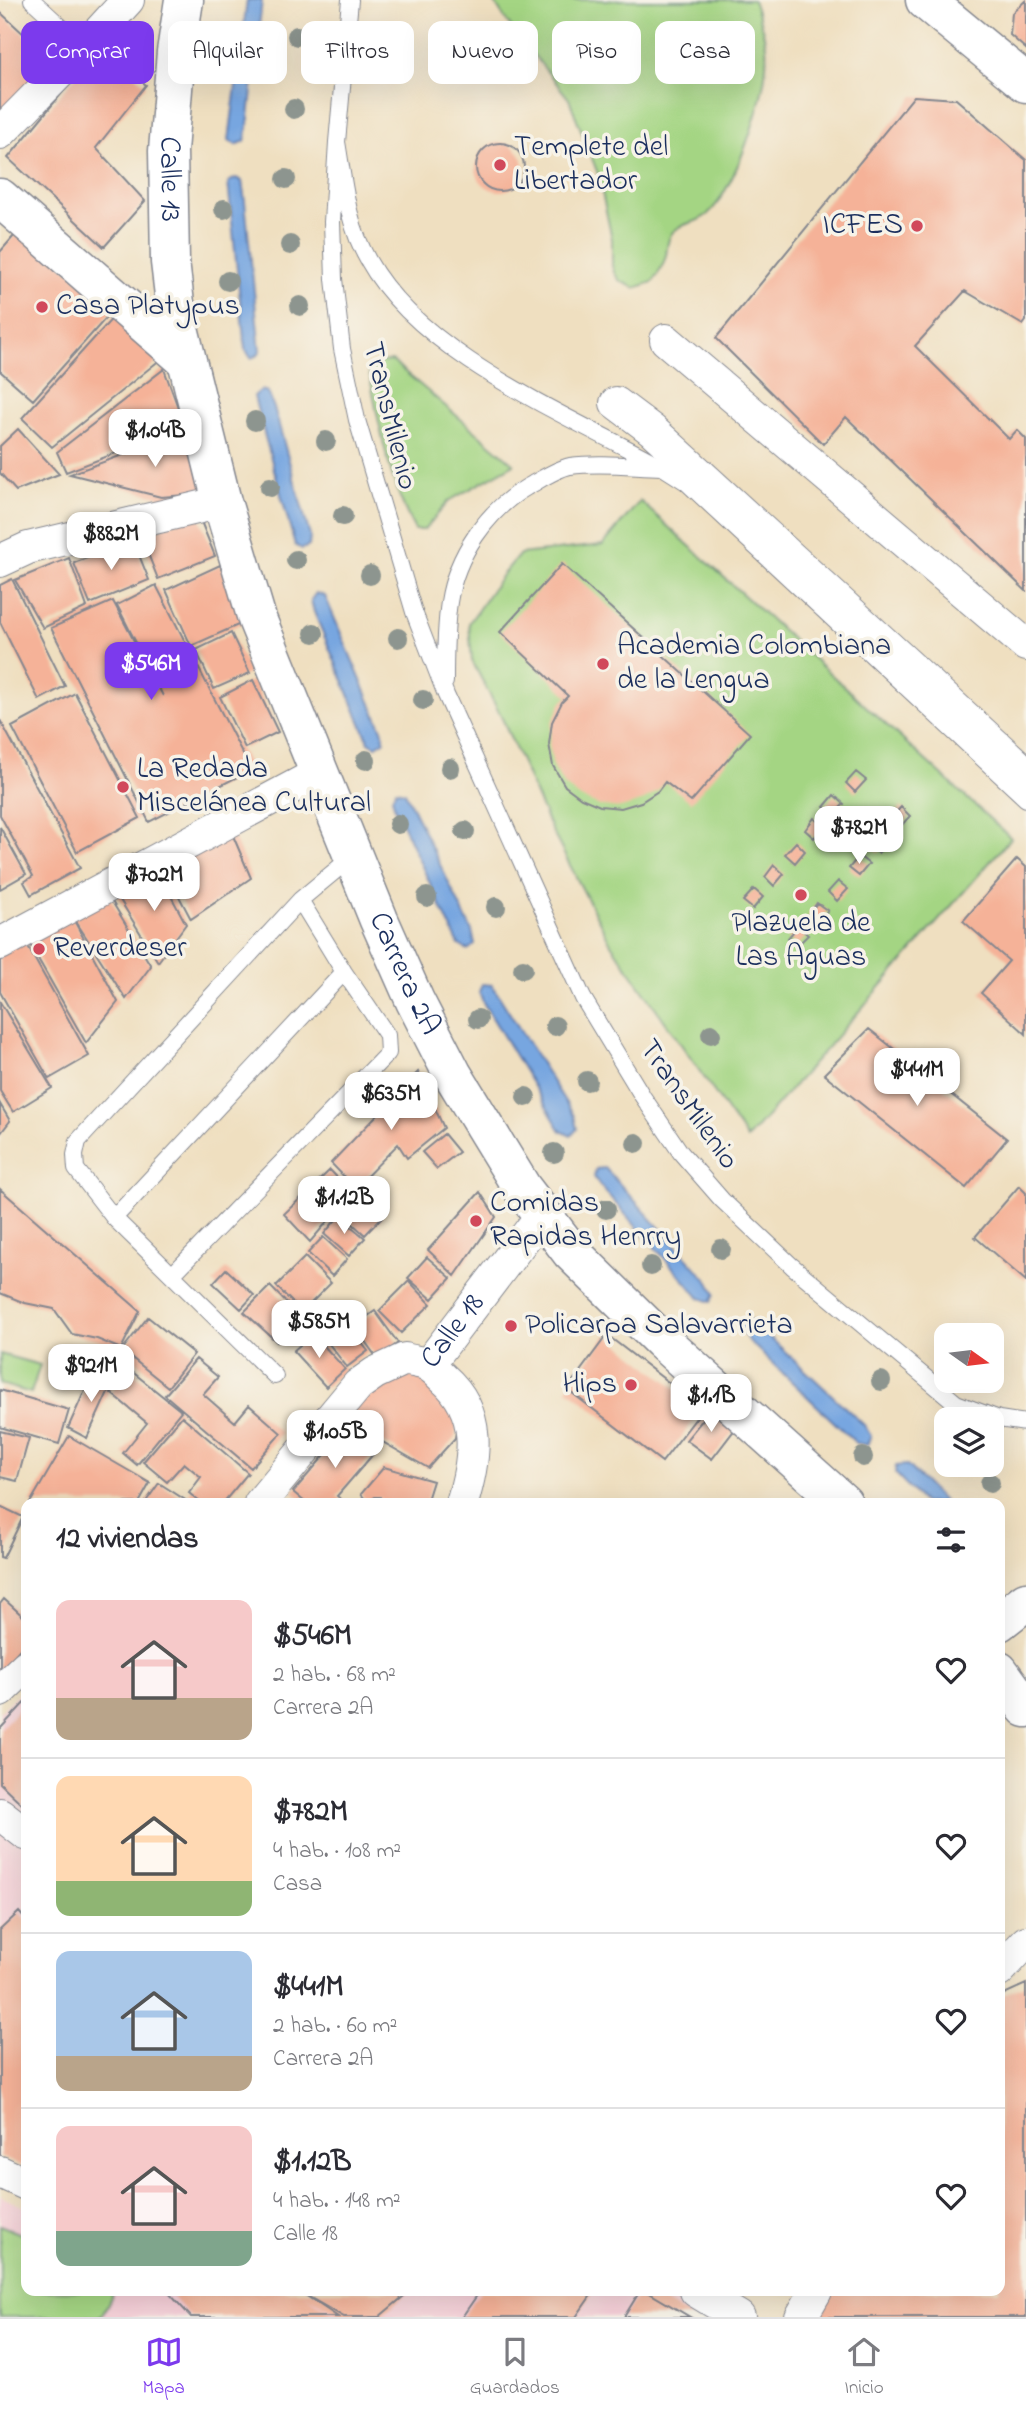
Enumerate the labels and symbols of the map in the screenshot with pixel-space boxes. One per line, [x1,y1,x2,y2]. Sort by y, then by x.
place label: Templete del Libertador [514,126,668,204]
street label: Calle 13 [146,135,191,222]
marker: Templete del Libertador [492,157,508,173]
place label: ICFES [823,204,903,248]
marker: ICFES [909,218,925,234]
place label: Casa Platypus [56,285,240,329]
marker: Casa Platypus [34,299,50,315]
street label: TransMilenio [349,338,429,494]
pin: $1.04B [98,410,212,469]
pin: $882M [62,512,160,572]
place label: Academia Colombiana de la Lengua [617,625,891,703]
pin: $546M [102,642,200,702]
marker: Academia Colombiana de la Lengua [595,656,611,672]
place label: La Redada Miscelánea Cultural [137,748,371,826]
marker: La Redada Miscelánea Cultural [115,779,131,795]
pin: $782M [810,806,908,866]
pin: $702M [105,853,203,913]
marker: Plazuela de Las Aguas [793,887,809,903]
place label: Plazuela de Las Aguas [732,902,871,980]
street label: Carrera 2A [356,905,451,1043]
place label: Reverdeser [53,927,187,971]
marker: Reverdeser [31,941,47,957]
street label: TransMilenio [627,1031,749,1179]
pin: $441M [868,1048,966,1108]
pin: $635M [342,1072,440,1132]
pin: $1.12B [287,1176,401,1236]
place label: Comidas Rapidas Henrry [490,1182,681,1260]
marker: Comidas Rapidas Henrry [468,1213,484,1229]
street label: Calle 18 [410,1285,497,1379]
pin: $585M [270,1300,368,1360]
place label: Policarpa Salavarrieta [525,1304,793,1348]
marker: Policarpa Salavarrieta [503,1318,519,1334]
north arrow [934,1323,1004,1393]
pin: $921M [42,1344,140,1404]
place label: Hips [563,1363,617,1407]
pin: $1.1B [662,1374,760,1434]
marker: Hips [623,1377,639,1393]
pin: $1.05B [278,1410,392,1470]

